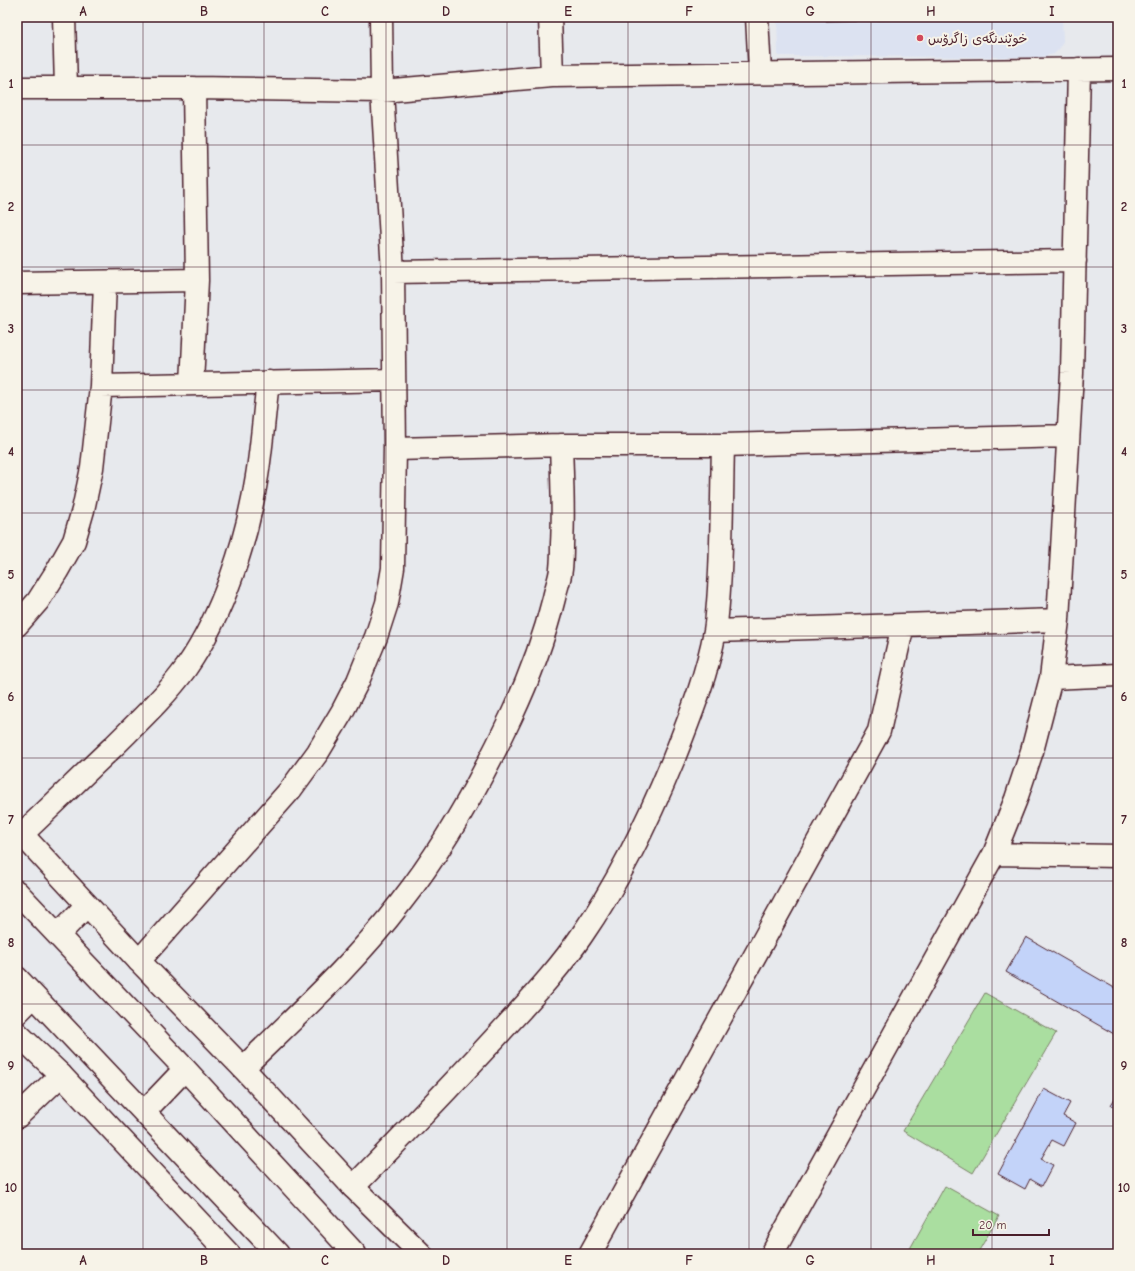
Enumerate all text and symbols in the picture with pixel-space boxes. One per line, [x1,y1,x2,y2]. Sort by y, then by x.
text: A [79,4,87,19]
text: B [200,4,208,19]
text: C [321,4,329,19]
text: D [442,4,450,19]
text: E [564,4,572,19]
text: F [685,4,693,19]
text: G [805,4,815,19]
text: H [926,4,936,19]
text: I [1049,4,1055,19]
place label: خوێندنگەی زاگرۆس [928,31,1028,47]
marker: خوێندنگەی زاگرۆس [915,33,925,43]
text: 1 [8,76,14,91]
text: 1 [1121,76,1127,91]
text: 2 [8,199,14,214]
text: 2 [1121,199,1127,214]
text: 3 [8,321,14,336]
text: 3 [1121,321,1127,336]
text: 4 [8,444,14,459]
text: 4 [1121,444,1127,459]
text: 5 [8,567,15,582]
text: 5 [1121,567,1128,582]
text: 6 [8,689,15,704]
text: 6 [1121,689,1128,704]
text: 7 [8,812,14,827]
text: 7 [1121,812,1127,827]
text: 8 [8,935,14,950]
text: 8 [1121,935,1127,950]
text: 9 [8,1058,15,1073]
text: 9 [1121,1058,1128,1073]
text: 10 [5,1180,17,1195]
text: 10 [1118,1180,1130,1195]
scale bar [973,1211,1049,1237]
text: 20 m [979,1218,1007,1232]
text: A [79,1253,87,1268]
text: B [200,1253,208,1268]
text: C [321,1253,329,1268]
text: D [442,1253,450,1268]
text: E [564,1253,572,1268]
text: F [685,1253,693,1268]
text: G [805,1253,815,1268]
text: H [926,1253,936,1268]
text: I [1049,1253,1055,1268]

